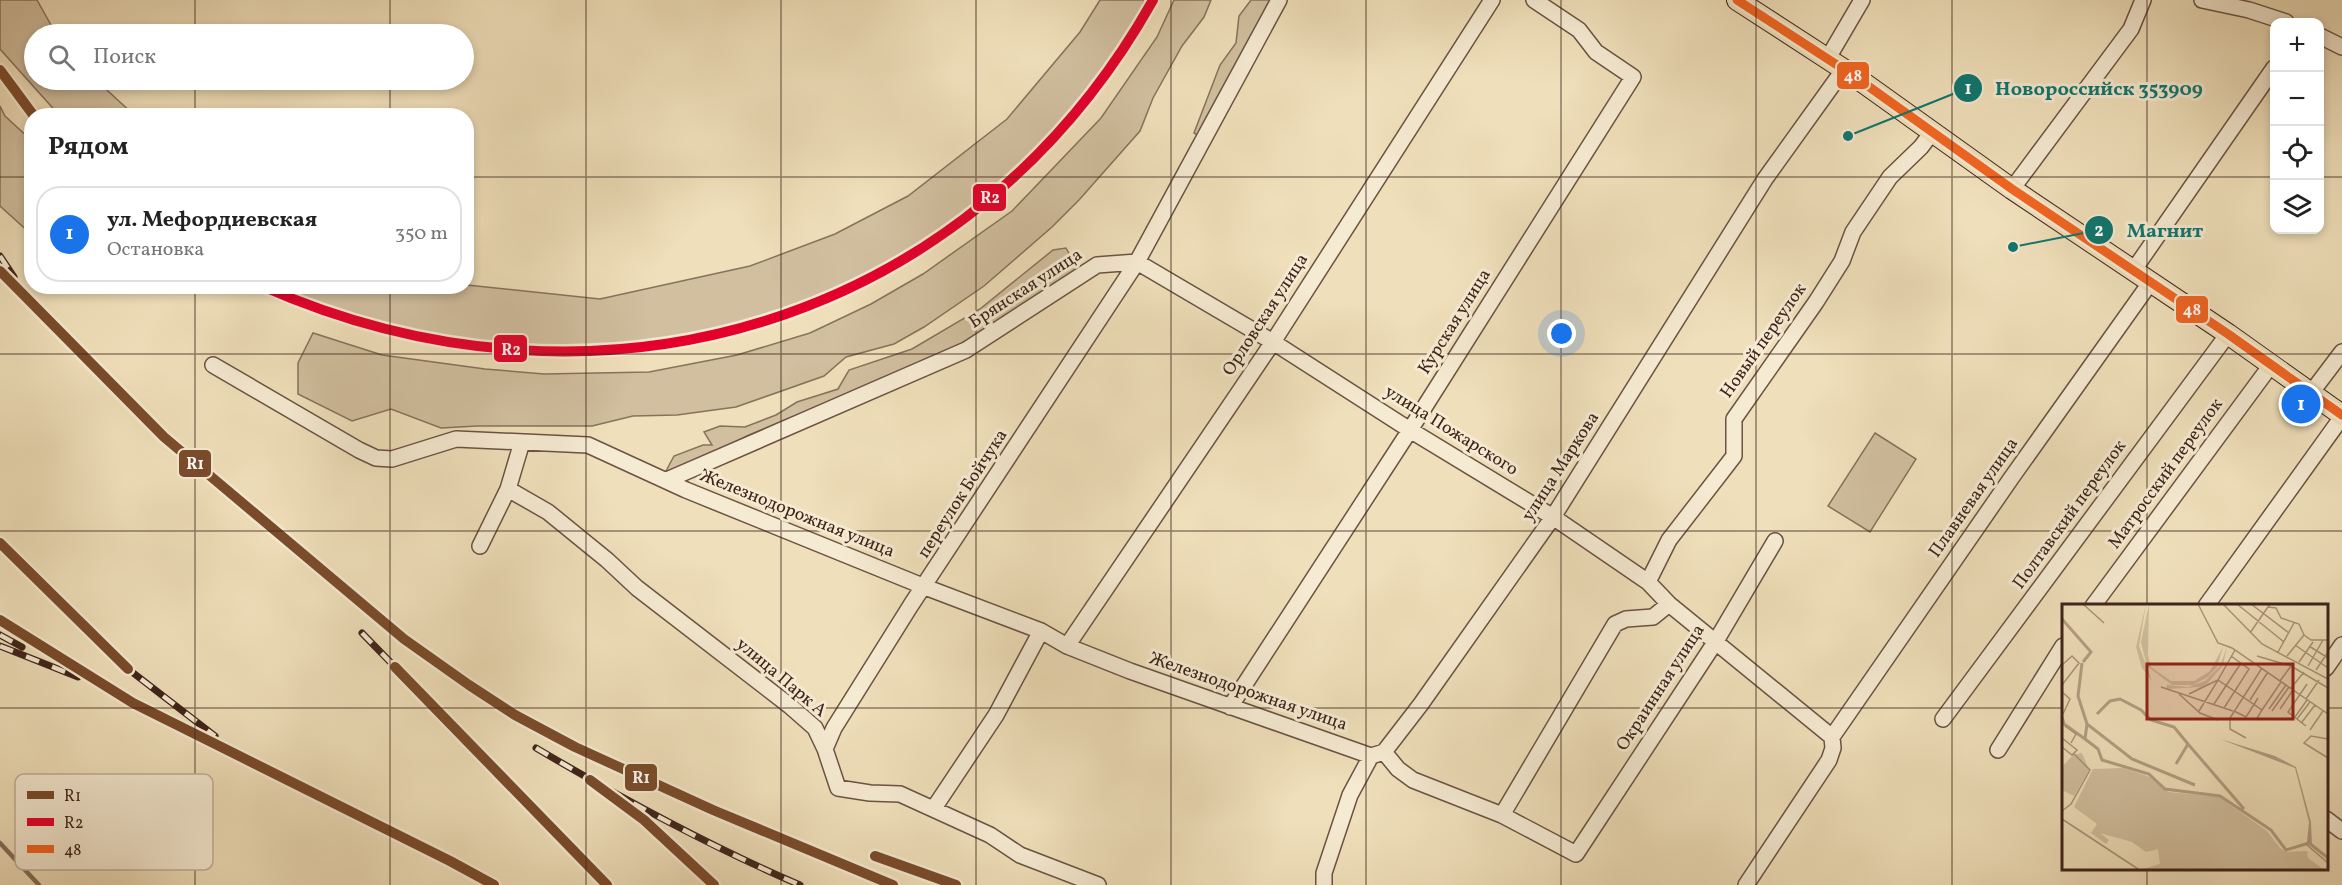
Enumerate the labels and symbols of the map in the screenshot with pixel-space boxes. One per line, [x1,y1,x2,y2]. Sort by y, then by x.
line badge: 48 [1836,61,1870,90]
text: 48 [1844,66,1862,88]
callout: Новороссийск 353909 [1953,69,2215,107]
text: Новороссийск 353909 [1995,76,2203,104]
text: 1 [1964,77,1972,102]
line badge: R2 [972,183,1007,212]
text: R2 [980,188,1000,210]
callout: Магнит [2084,211,2215,249]
text: Магнит [2127,218,2203,246]
text: 2 [2094,219,2104,244]
street label: Брянская улица [964,243,1088,335]
street label: Орловская улица [1217,249,1315,381]
street label: Курская улица [1413,264,1497,380]
street label: Новый переулок [1715,278,1813,404]
line badge: 48 [2175,295,2209,324]
text: 48 [2183,300,2201,322]
your location [1547,319,1576,348]
line badge: R2 [493,334,528,363]
text: R2 [501,340,521,362]
street label: улица Пожарского [1379,380,1523,482]
pin: 1 [2282,382,2320,426]
street label: Матросский переулок [2103,393,2230,555]
street label: улица Маркова [1516,407,1606,527]
street label: переулок Бойчука [912,425,1014,563]
street label: Плавневая улица [1923,433,2025,563]
street label: Полтавский переулок [2007,435,2133,595]
line badge: R1 [178,449,212,478]
text: R1 [186,454,204,476]
street label: Железнодорожная улица [696,463,898,565]
inset map [2062,604,2327,870]
street label: Окраинная улица [1611,620,1711,756]
street label: улица Парк А [730,633,832,724]
street label: Железнодорожная улица [1146,646,1350,738]
line badge: R1 [624,763,658,792]
text: R1 [632,768,650,790]
legend [15,774,213,870]
text: R1 [64,786,81,808]
text: R2 [64,813,84,835]
text: 48 [64,840,81,862]

